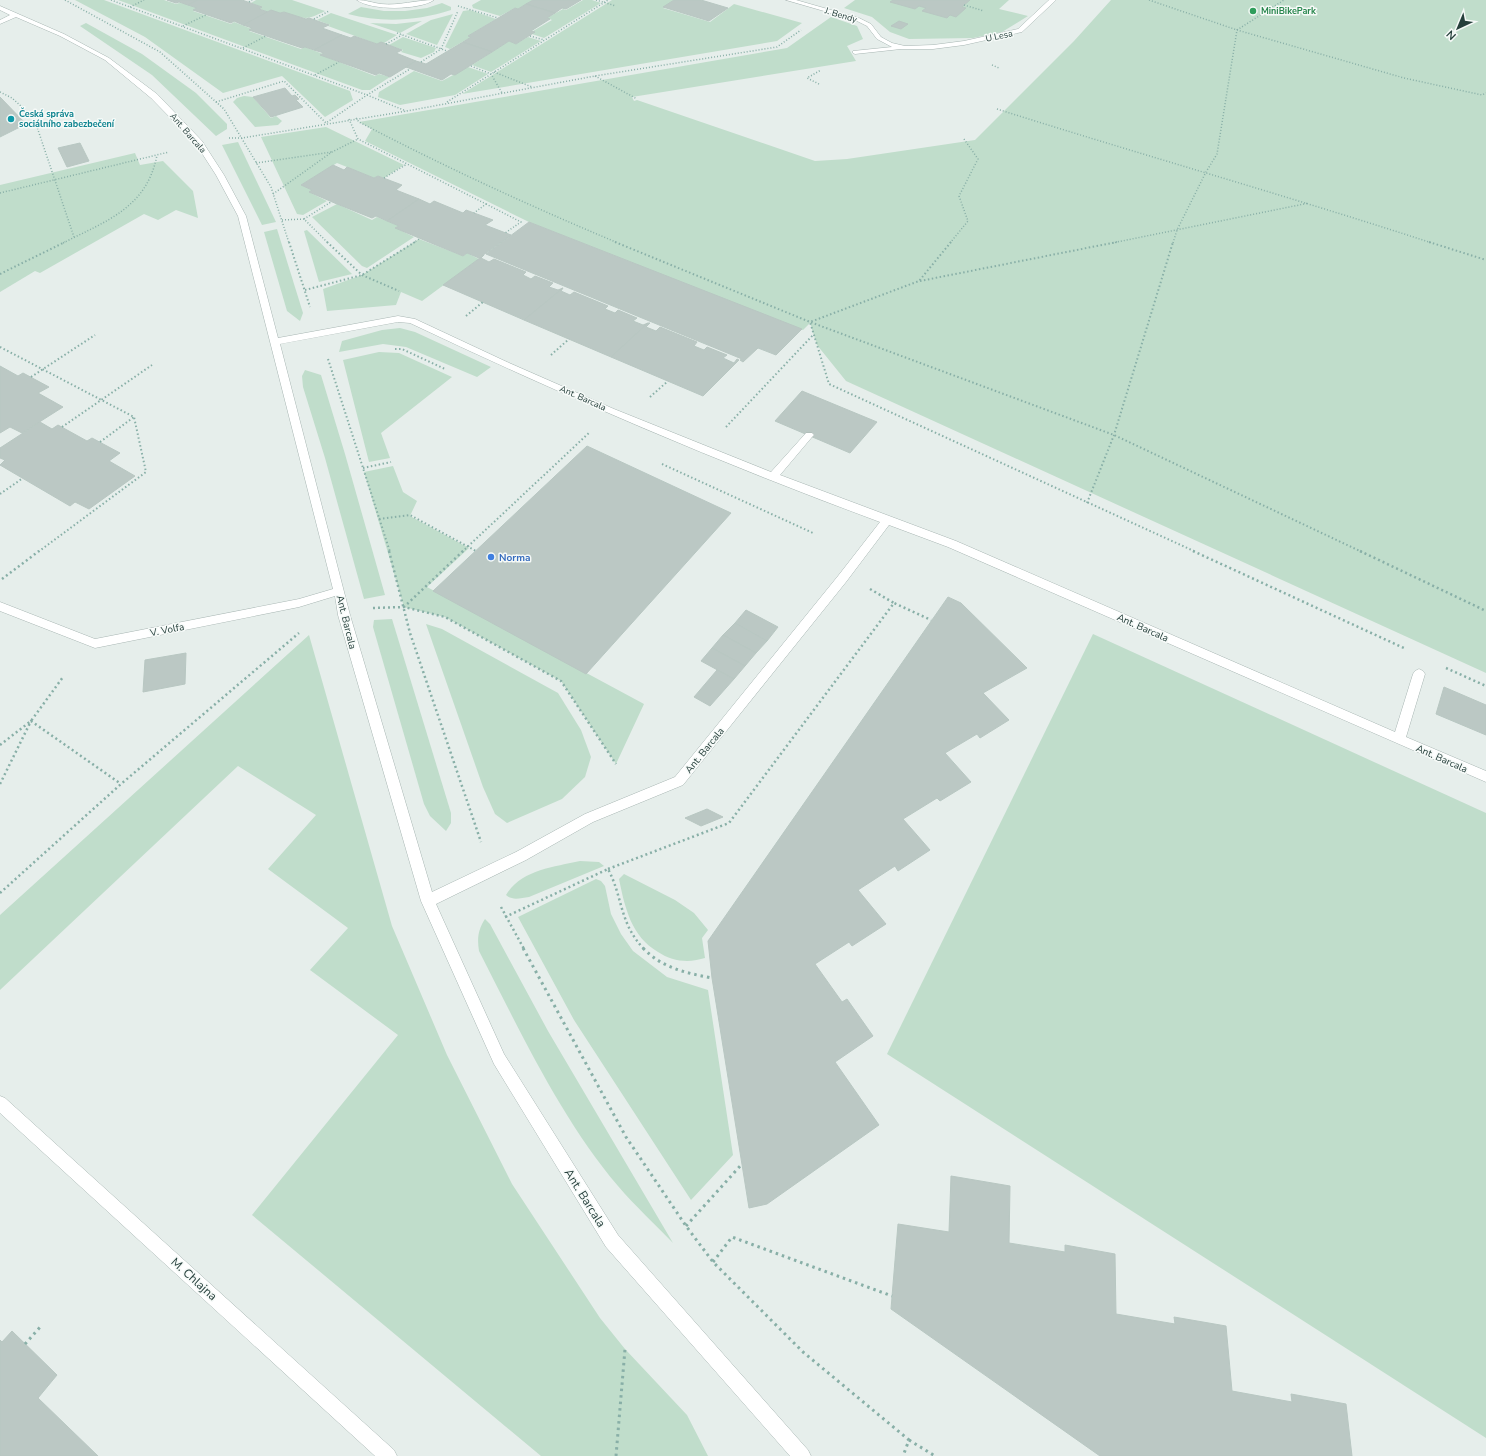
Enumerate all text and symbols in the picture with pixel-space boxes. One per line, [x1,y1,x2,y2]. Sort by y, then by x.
street label: J. Bendy [823,4,859,26]
place label: MiniBikePark [1261,5,1316,17]
marker: MiniBikePark [1248,6,1258,16]
north arrow [1438,8,1478,48]
street label: U Lesa [984,27,1014,45]
text: N [1443,27,1460,43]
place label: Česká správa sociálního zabezbečení [19,107,115,130]
street label: Ant. Barcala [167,110,209,156]
marker: Česká správa sociálního zabezbečení [6,114,16,124]
street label: Ant. Barcala [558,382,608,414]
place label: Norma [499,551,530,565]
marker: Norma [486,552,496,562]
street label: Ant. Barcala [333,594,359,651]
street label: Ant. Barcala [1115,610,1171,646]
street label: V. Volfa [148,620,185,640]
street label: Ant. Barcala [682,725,728,776]
street label: Ant. Barcala [1414,741,1470,777]
street label: Ant. Barcala [561,1166,609,1230]
street label: M. Chlajna [168,1254,220,1304]

